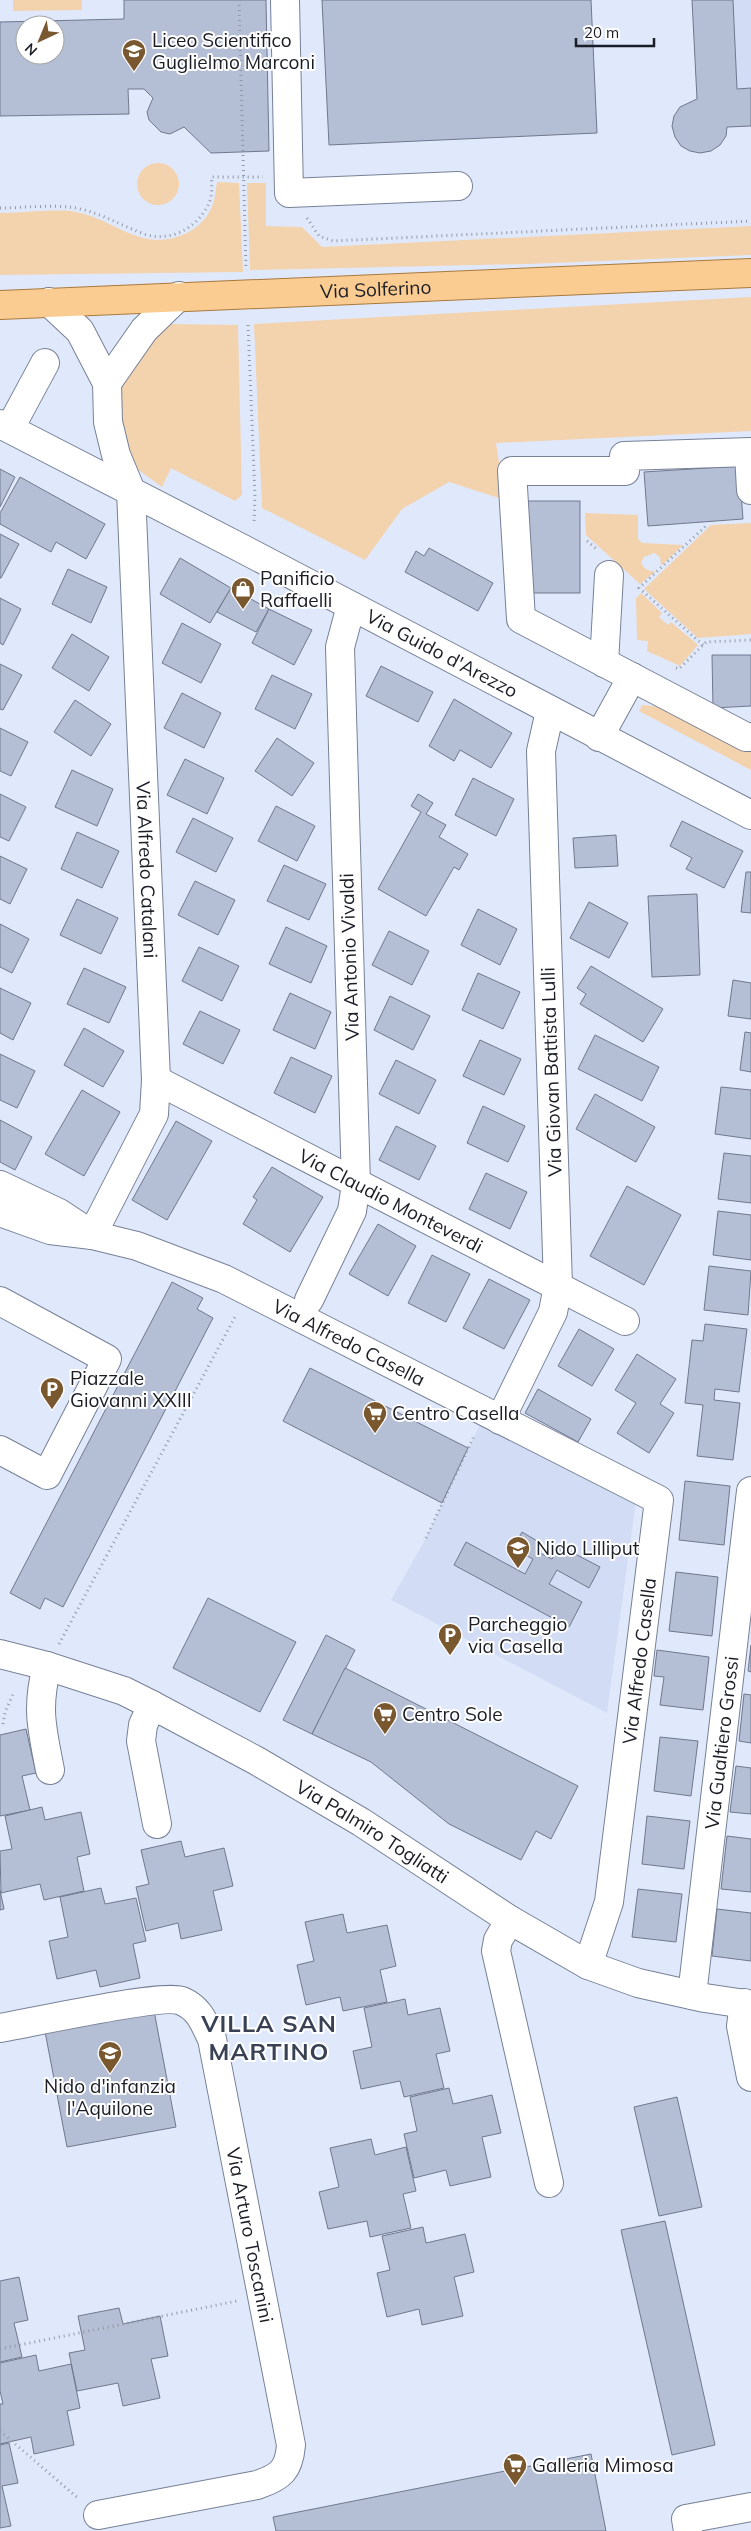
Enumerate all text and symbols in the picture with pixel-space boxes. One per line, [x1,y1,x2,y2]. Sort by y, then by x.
north arrow [15,15,65,65]
scale bar [576,15,654,47]
text: 20 m [584,23,619,42]
place label: Liceo Scientifico Guglielmo Marconi [152,28,315,74]
school or university icon: Liceo Scientifico Guglielmo Marconi [121,38,147,72]
text: N [21,39,41,59]
street label: Via Solferino [320,275,432,303]
place label: Panificio Raffaelli [260,566,335,612]
shop icon: Panificio Raffaelli [230,576,256,610]
street label: Via Guido d'Arezzo [362,604,522,703]
street label: Via Alfredo Catalani [131,781,163,959]
street label: Via Antonio Vivaldi [334,873,364,1041]
street label: Via Giovan Battista Lulli [535,967,567,1177]
street label: Via Claudio Monteverdi [295,1143,487,1258]
street label: Via Alfredo Casella [269,1294,429,1391]
place label: Piazzale Giovanni XXIII [70,1366,192,1412]
parking icon: Piazzale Giovanni XXIII [39,1376,65,1410]
supermarket icon: Centro Casella [362,1400,388,1434]
place label: Centro Casella [392,1401,519,1425]
school or university icon: Nido Lilliput [505,1535,531,1569]
place label: Nido Lilliput [536,1536,640,1560]
street label: Via Alfredo Casella [617,1576,661,1746]
place label: Parcheggio via Casella [468,1612,567,1658]
parking icon: Parcheggio via Casella [437,1622,463,1656]
street label: Via Gualtiero Grossi [699,1655,744,1831]
supermarket icon: Centro Sole [372,1701,398,1735]
place label: Centro Sole [402,1702,503,1726]
street label: Via Palmiro Togliatti [292,1774,453,1889]
district label: VILLA SAN MARTINO [200,2008,337,2066]
school or university icon: Nido d'infanzia l'Aquilone [97,2040,123,2074]
place label: Nido d'infanzia l'Aquilone [44,2074,176,2120]
street label: Via Arturo Toscanini [221,2145,279,2325]
supermarket icon: Galleria Mimosa [502,2452,528,2486]
place label: Galleria Mimosa [532,2453,674,2477]

